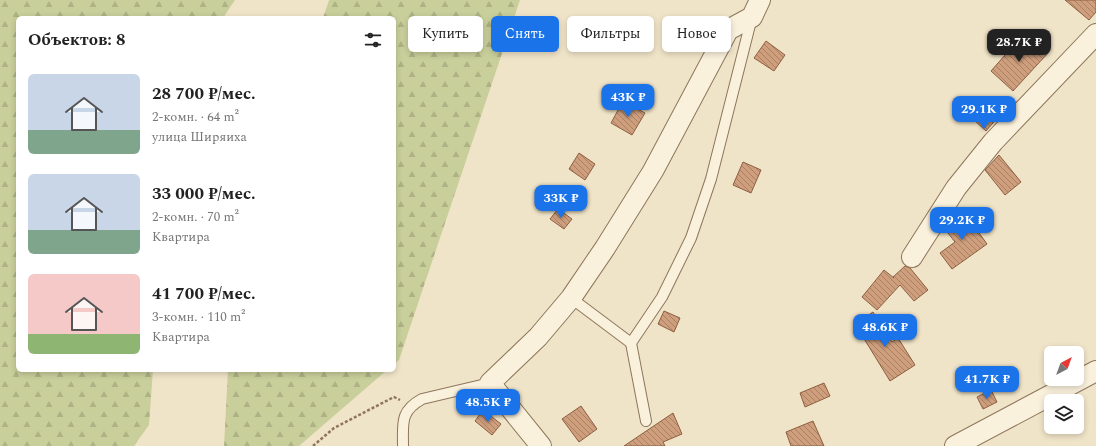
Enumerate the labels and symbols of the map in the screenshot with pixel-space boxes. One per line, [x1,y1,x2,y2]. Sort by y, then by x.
pin: 28.7K ₽ [982,29,1056,63]
pin: 43K ₽ [600,84,656,118]
pin: 29.1K ₽ [947,96,1021,130]
pin: 33K ₽ [533,185,589,219]
pin: 29.2K ₽ [925,207,999,241]
pin: 48.6K ₽ [848,314,922,348]
north arrow [1044,346,1084,386]
pin: 41.7K ₽ [950,366,1024,400]
pin: 48.5K ₽ [451,389,525,423]

